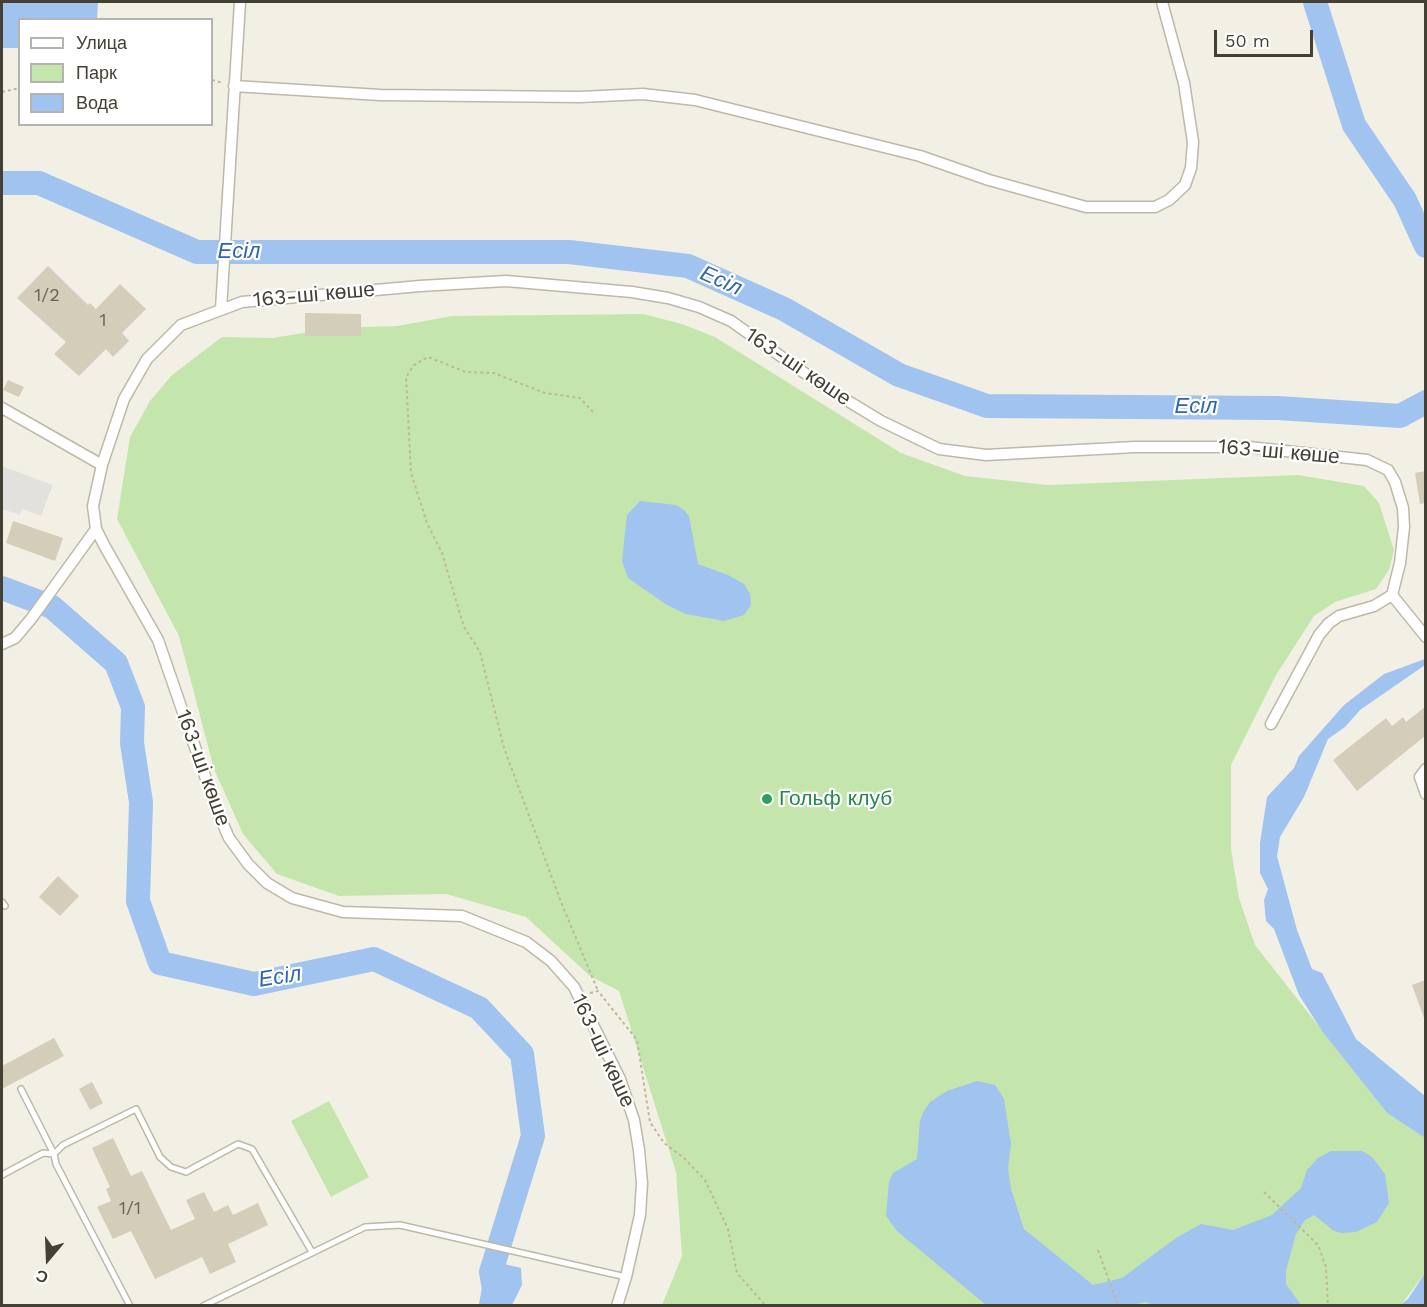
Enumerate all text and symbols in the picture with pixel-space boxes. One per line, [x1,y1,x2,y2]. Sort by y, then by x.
legend [18,18,213,126]
scale bar [1217,18,1316,56]
text: 50 m [1225,30,1270,51]
text: Улица [76,32,127,53]
text: Парк [76,62,117,83]
text: Вода [76,92,118,113]
water label: Есіл [218,239,260,265]
water label: Есіл [696,260,746,302]
street label: 163-ші көше [252,277,376,313]
house number: 1/2 [34,285,60,307]
house number: 1 [99,310,107,332]
street label: 163-ші көше [740,322,856,412]
water label: Есіл [1175,394,1217,420]
street label: 163-ші көше [1217,434,1341,470]
street label: 163-ші көше [170,706,236,830]
place label: Гольф клуб [779,786,892,812]
marker: Гольф клуб [760,792,774,806]
water label: Есіл [257,961,303,993]
street label: 163-ші көше [566,990,640,1112]
house number: 1/1 [119,1198,141,1220]
north arrow [18,1229,78,1289]
text: С [33,1266,51,1287]

